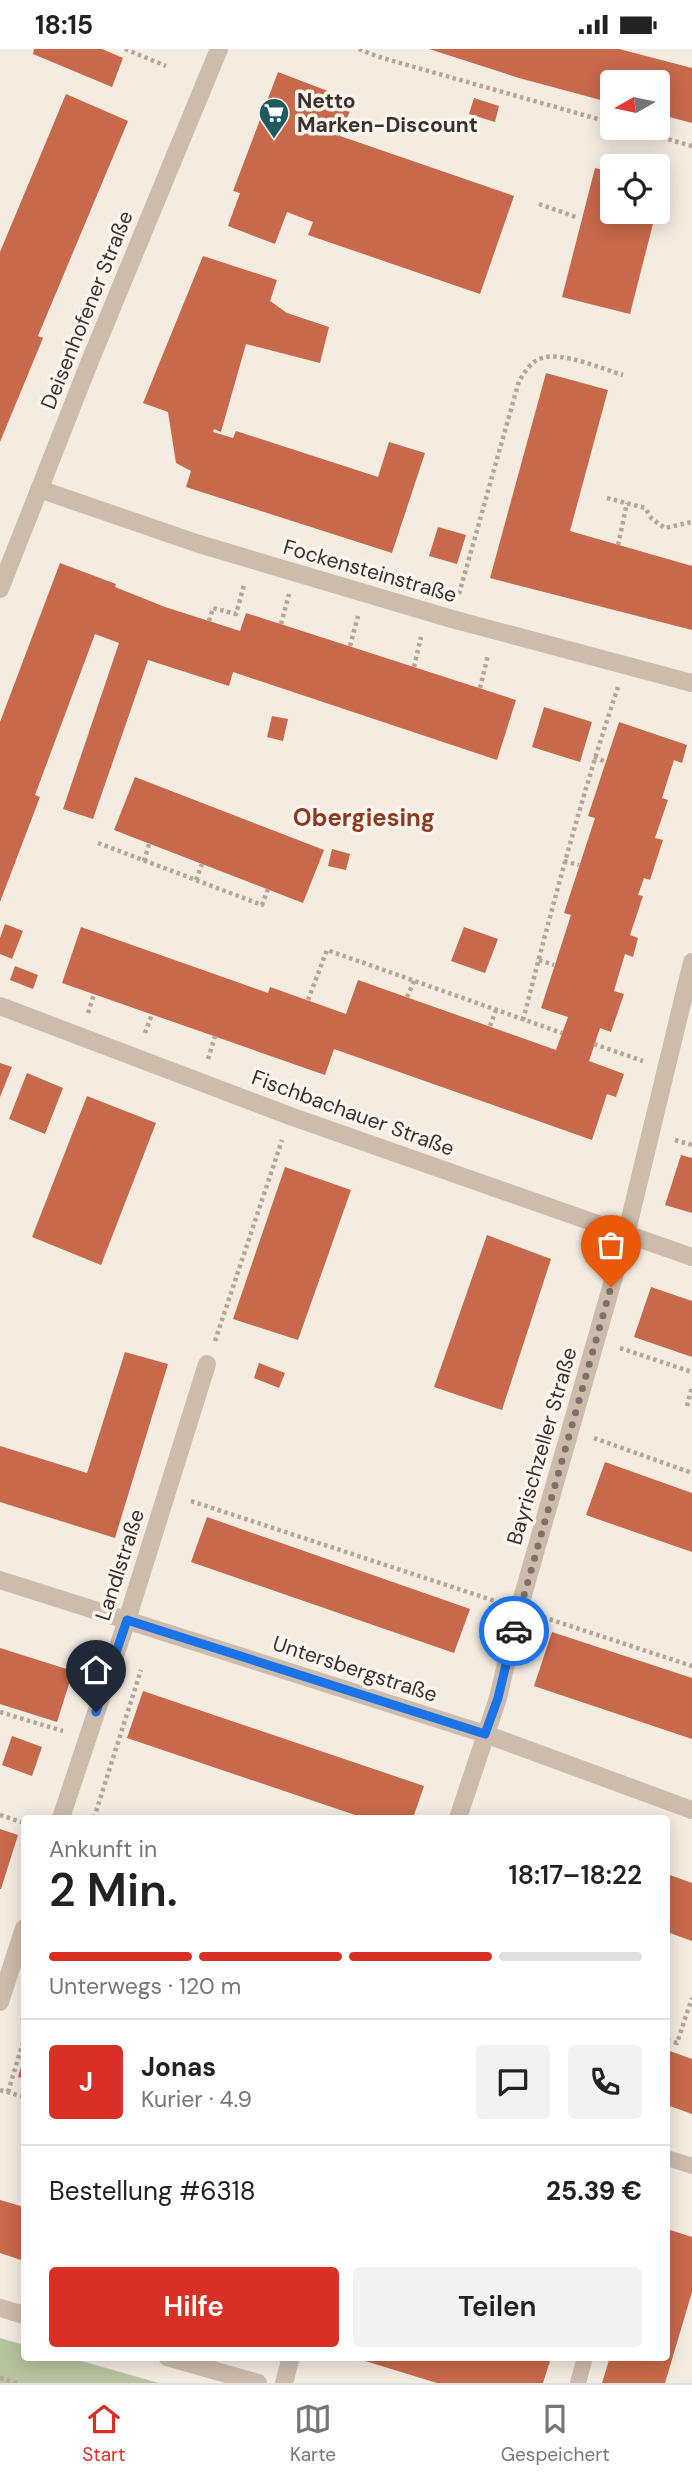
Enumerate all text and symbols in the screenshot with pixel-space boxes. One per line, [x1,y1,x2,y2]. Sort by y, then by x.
text: 18:15 [35,8,93,42]
north arrow [600,70,670,140]
map controls [600,70,670,224]
place label: Netto Marken-Discount [297,87,478,139]
supermarket icon: Netto Marken-Discount [257,96,291,140]
button: locate [600,154,670,224]
street label: Deisenhofener Straße [34,207,140,413]
street label: Fockensteinstraße [280,533,460,609]
district label: Obergiesing [293,802,435,833]
street label: Fischbachauer Straße [248,1063,458,1163]
pin [581,1215,641,1287]
icon: bag [592,1226,630,1264]
street label: Bayrischzeller Straße [500,1344,584,1548]
street label: Landlstraße [89,1506,151,1624]
courier [479,1596,549,1666]
icon: car [495,1612,533,1650]
street label: Untersbergstraße [269,1629,441,1709]
pin [66,1640,126,1712]
icon: home [77,1651,115,1689]
text: Ankunft in [49,1834,157,1864]
text: 18:17–18:22 [509,1858,642,1892]
text: 2 Min. [49,1860,178,1920]
text: Unterwegs · 120 m [49,1971,241,2001]
button: chat [476,2045,550,2119]
button: phone [568,2045,642,2119]
text: Jonas [141,2050,216,2084]
text: J [79,2065,93,2099]
text: Kurier · 4.9 [141,2084,252,2114]
text: Bestellung #6318 [49,2174,255,2208]
text: 25.39 € [546,2174,642,2208]
button: Hilfe [49,2267,339,2347]
button: Teilen [353,2267,642,2347]
tab: Start [82,2400,126,2467]
tab: Karte [290,2400,336,2467]
tab: Gespeichert [501,2400,610,2467]

